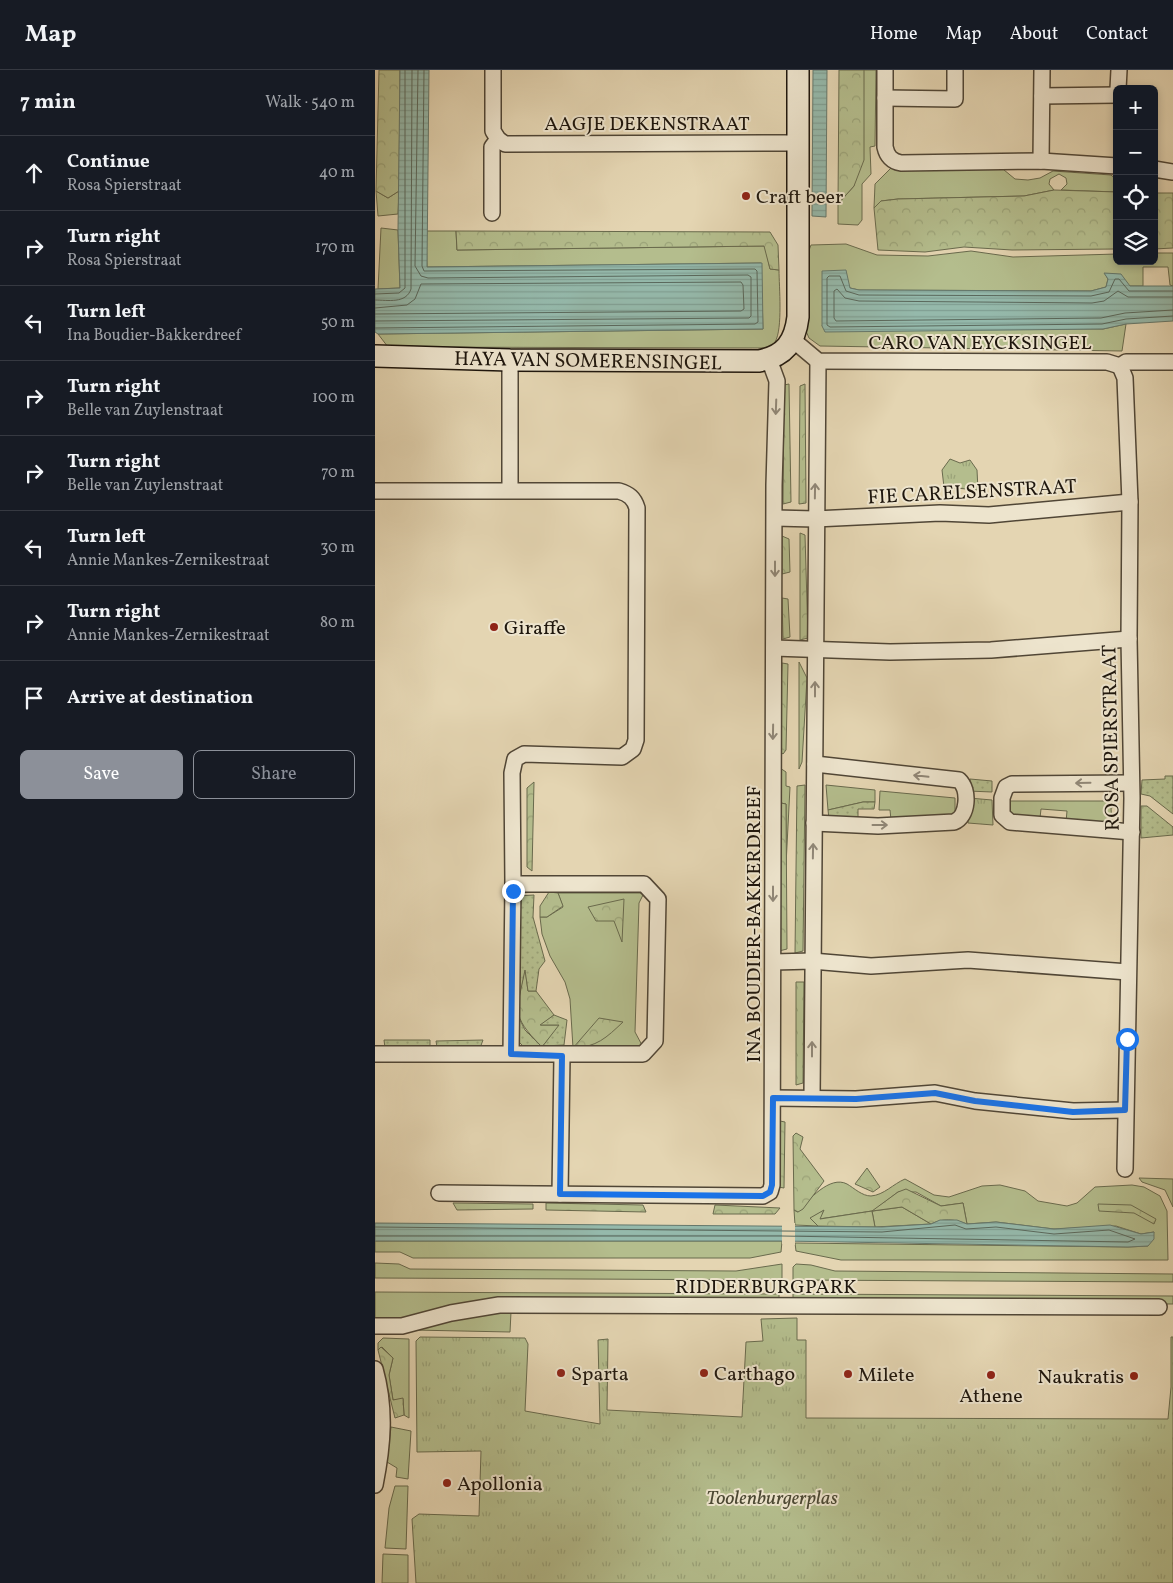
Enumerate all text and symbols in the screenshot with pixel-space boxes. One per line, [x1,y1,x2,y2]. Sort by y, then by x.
text: Map [25,18,76,52]
text: Home [870,22,918,47]
text: Map [946,22,982,47]
text: About [1010,22,1058,47]
text: Contact [1086,22,1148,47]
map controls [1113,85,1158,265]
button: + [1113,85,1158,130]
text: 7 min [20,88,76,117]
text: Walk · 540 m [265,92,355,114]
street label: AAGJE DEKENSTRAAT [544,111,750,139]
button: − [1113,130,1158,175]
text: Continue [67,149,150,175]
icon: ahead [20,159,48,187]
text: 40 m [319,162,355,184]
text: Rosa Spierstraat [67,175,182,197]
button: locate [1113,175,1158,220]
place label: Craft beer [756,184,843,212]
marker: Craft beer [740,190,752,202]
button: layers [1113,220,1158,265]
text: Turn right [67,224,160,250]
icon: right [20,234,48,262]
text: 170 m [315,237,355,259]
text: Rosa Spierstraat [67,250,182,272]
text: Turn left [67,299,146,325]
icon: left [20,309,48,337]
text: 50 m [321,312,355,334]
text: Ina Boudier-Bakkerdreef [67,325,241,347]
street label: CARO VAN EYCKSINGEL [868,330,1092,358]
street label: HAYA VAN SOMERENSINGEL [454,346,722,378]
text: Turn right [67,374,160,400]
icon: right [20,384,48,412]
text: 100 m [312,387,355,409]
one-way arrow [772,398,781,414]
text: Belle van Zuylenstraat [67,400,223,422]
text: Turn right [67,449,160,475]
icon: right [20,459,48,487]
text: 70 m [321,462,355,484]
street label: FIE CARELSENSTRAAT [867,474,1078,512]
text: Belle van Zuylenstraat [67,475,223,497]
one-way arrow [811,484,820,500]
text: Turn left [67,524,146,550]
icon: left [20,534,48,562]
text: 30 m [320,537,355,559]
text: Annie Mankes-Zernikestraat [67,550,270,572]
one-way arrow [770,560,780,577]
text: Turn right [67,599,160,625]
icon: right [20,609,48,637]
text: 80 m [320,612,355,634]
place label: Giraffe [504,615,566,643]
marker: Giraffe [488,621,500,633]
text: Annie Mankes-Zernikestraat [67,625,270,647]
street label: ROSA SPIERSTRAAT [1096,644,1128,831]
one-way arrow [810,681,820,698]
icon: arrive [20,684,48,712]
text: Arrive at destination [67,685,253,711]
one-way arrow [768,723,778,739]
button: Save [20,750,183,799]
button: Share [193,750,355,799]
one-way arrow [913,771,929,781]
one-way arrow [1075,778,1091,788]
street label: INA BOUDIER-BAKKERDREEF [741,786,769,1062]
one-way arrow [872,821,888,830]
one-way arrow [809,844,818,860]
route end [502,880,525,903]
one-way arrow [768,886,778,902]
route start [1116,1028,1139,1051]
one-way arrow [807,1041,817,1058]
street label: RIDDERBURGPARK [675,1274,857,1302]
place label: Sparta [571,1361,629,1389]
place label: Carthago [714,1361,795,1389]
place label: Milete [858,1362,914,1390]
place label: Naukratis [1037,1364,1124,1392]
marker: Sparta [555,1367,567,1379]
marker: Carthago [698,1367,710,1379]
marker: Milete [842,1368,854,1380]
marker: Athene [985,1369,997,1381]
marker: Naukratis [1128,1370,1140,1382]
place label: Athene [959,1383,1023,1411]
place label: Apollonia [457,1471,543,1499]
marker: Apollonia [441,1477,453,1489]
park label: Toolenburgerplas [706,1485,838,1513]

